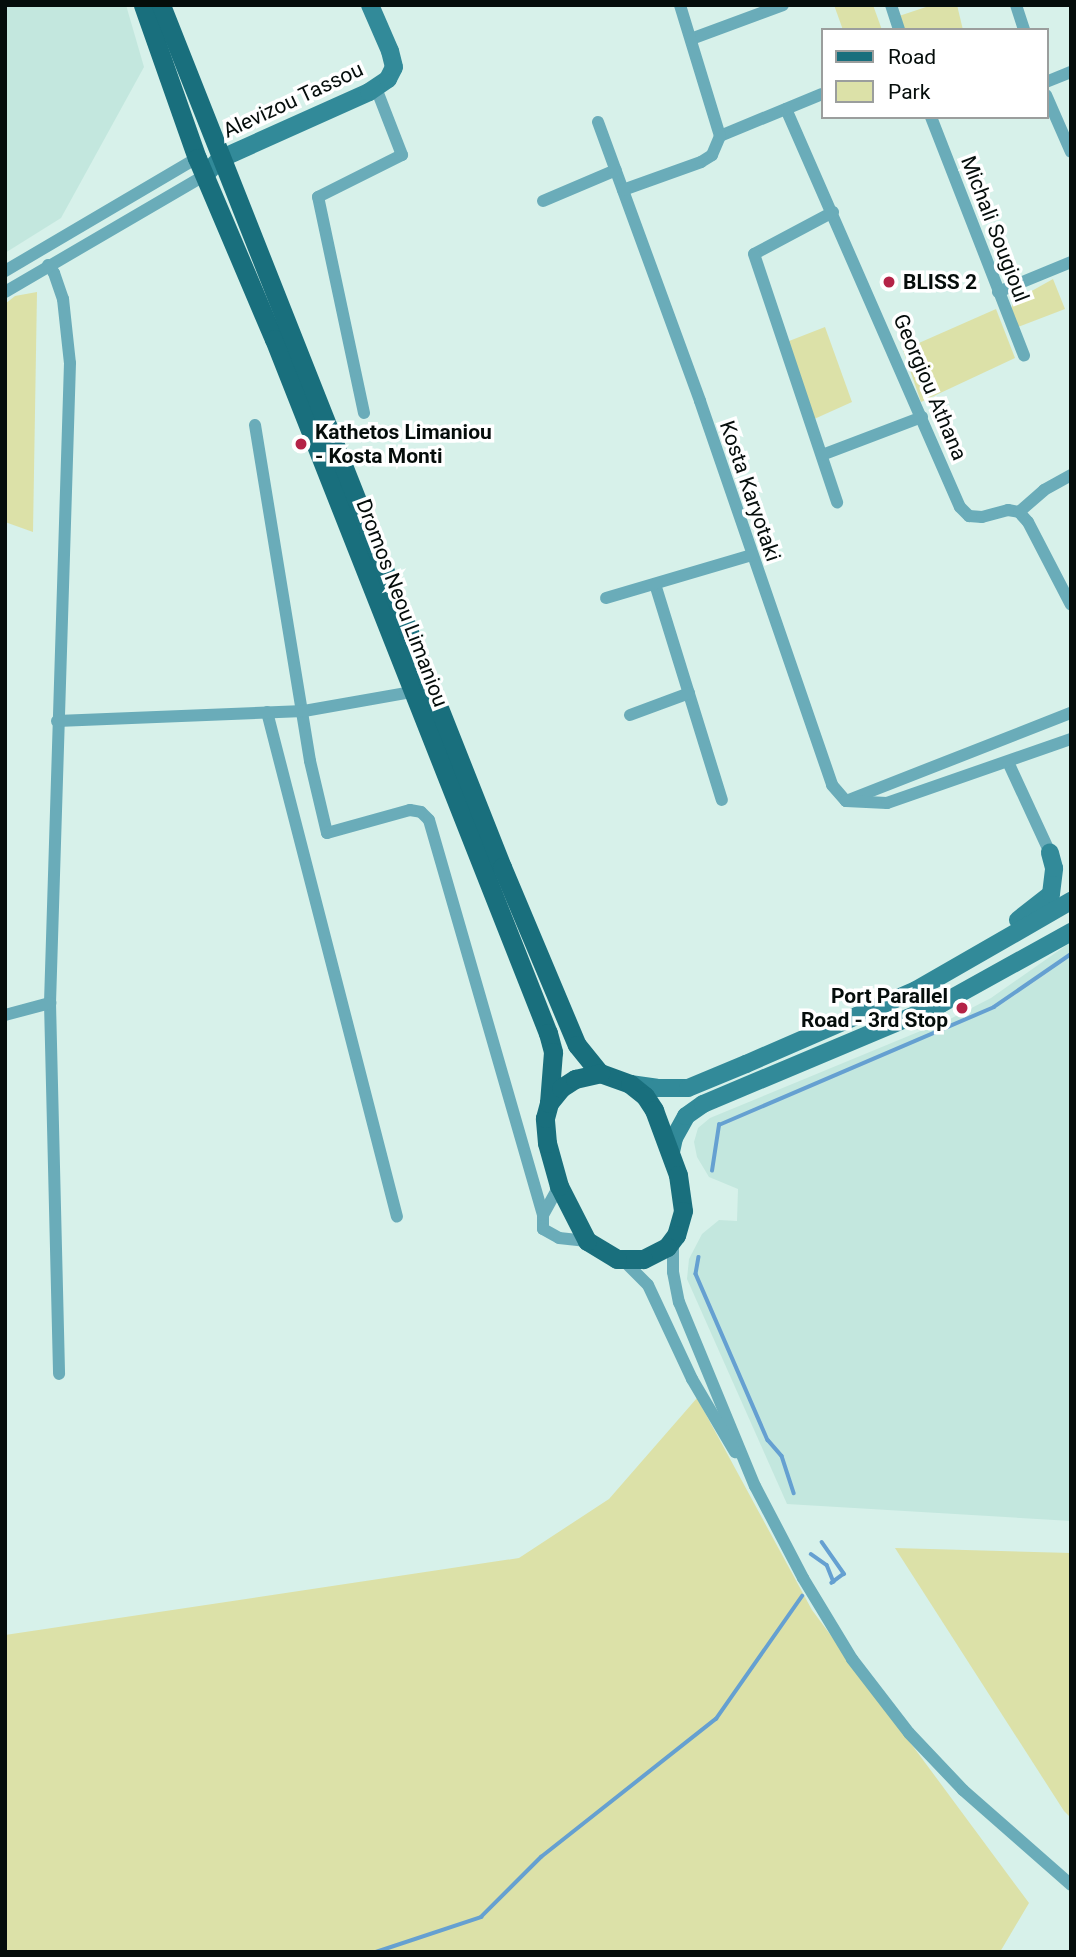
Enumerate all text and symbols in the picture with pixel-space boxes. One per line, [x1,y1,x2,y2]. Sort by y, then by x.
legend [820,28,1048,119]
text: Road [888,45,936,69]
street label: Alevizou Tassou [219,56,367,144]
text: Park [888,80,930,104]
street label: Michali Sougioul [956,152,1034,306]
place label: BLISS 2 [903,269,977,295]
marker: BLISS 2 [881,274,897,290]
street label: Georgiou Athana [888,310,972,464]
street label: Kosta Karyotaki [714,417,786,565]
place label: Kathetos Limaniou - Kosta Monti [315,419,492,469]
marker: Kathetos Limaniou - Kosta Monti [293,436,309,452]
street label: Dromos Neou Limaniou [351,496,453,710]
place label: Port Parallel Road - 3rd Stop [801,983,948,1033]
marker: Port Parallel Road - 3rd Stop [954,1000,970,1016]

